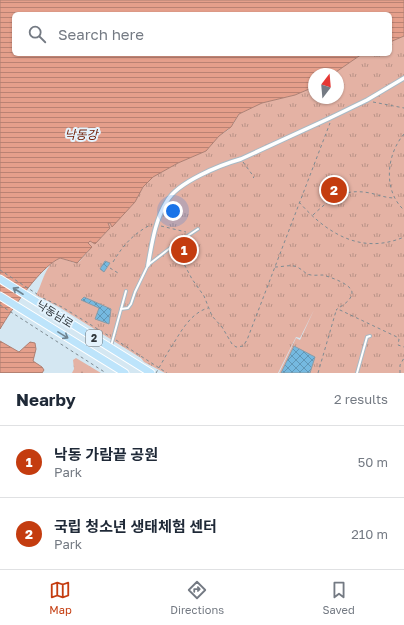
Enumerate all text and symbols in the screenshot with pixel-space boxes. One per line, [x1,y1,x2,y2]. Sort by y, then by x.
search box [12,12,392,56]
icon: search [26,23,48,45]
text: Search here [58,25,144,43]
north arrow [308,68,344,104]
water label: 낙동강 [64,127,100,142]
pin: 2 [321,175,347,205]
your location [163,201,183,221]
pin: 1 [171,235,197,265]
one-way arrow [13,287,24,295]
street label: 낙동남로 [35,297,76,330]
road number: 2 [86,330,102,346]
one-way arrow [57,331,68,339]
text: Nearby [16,389,76,410]
text: 2 results [334,391,388,407]
text: 낙동 가람끝 공원 [54,445,158,463]
text: 1 [26,454,32,470]
text: 50 m [358,454,388,470]
text: Park [54,464,82,480]
text: 국립 청소년 생태체험 센터 [54,517,217,535]
text: 2 [25,526,33,542]
text: 210 m [351,526,388,542]
text: Park [54,536,82,552]
tab: Map [49,579,72,616]
tab: Directions [170,579,224,616]
tab: Saved [323,579,355,616]

